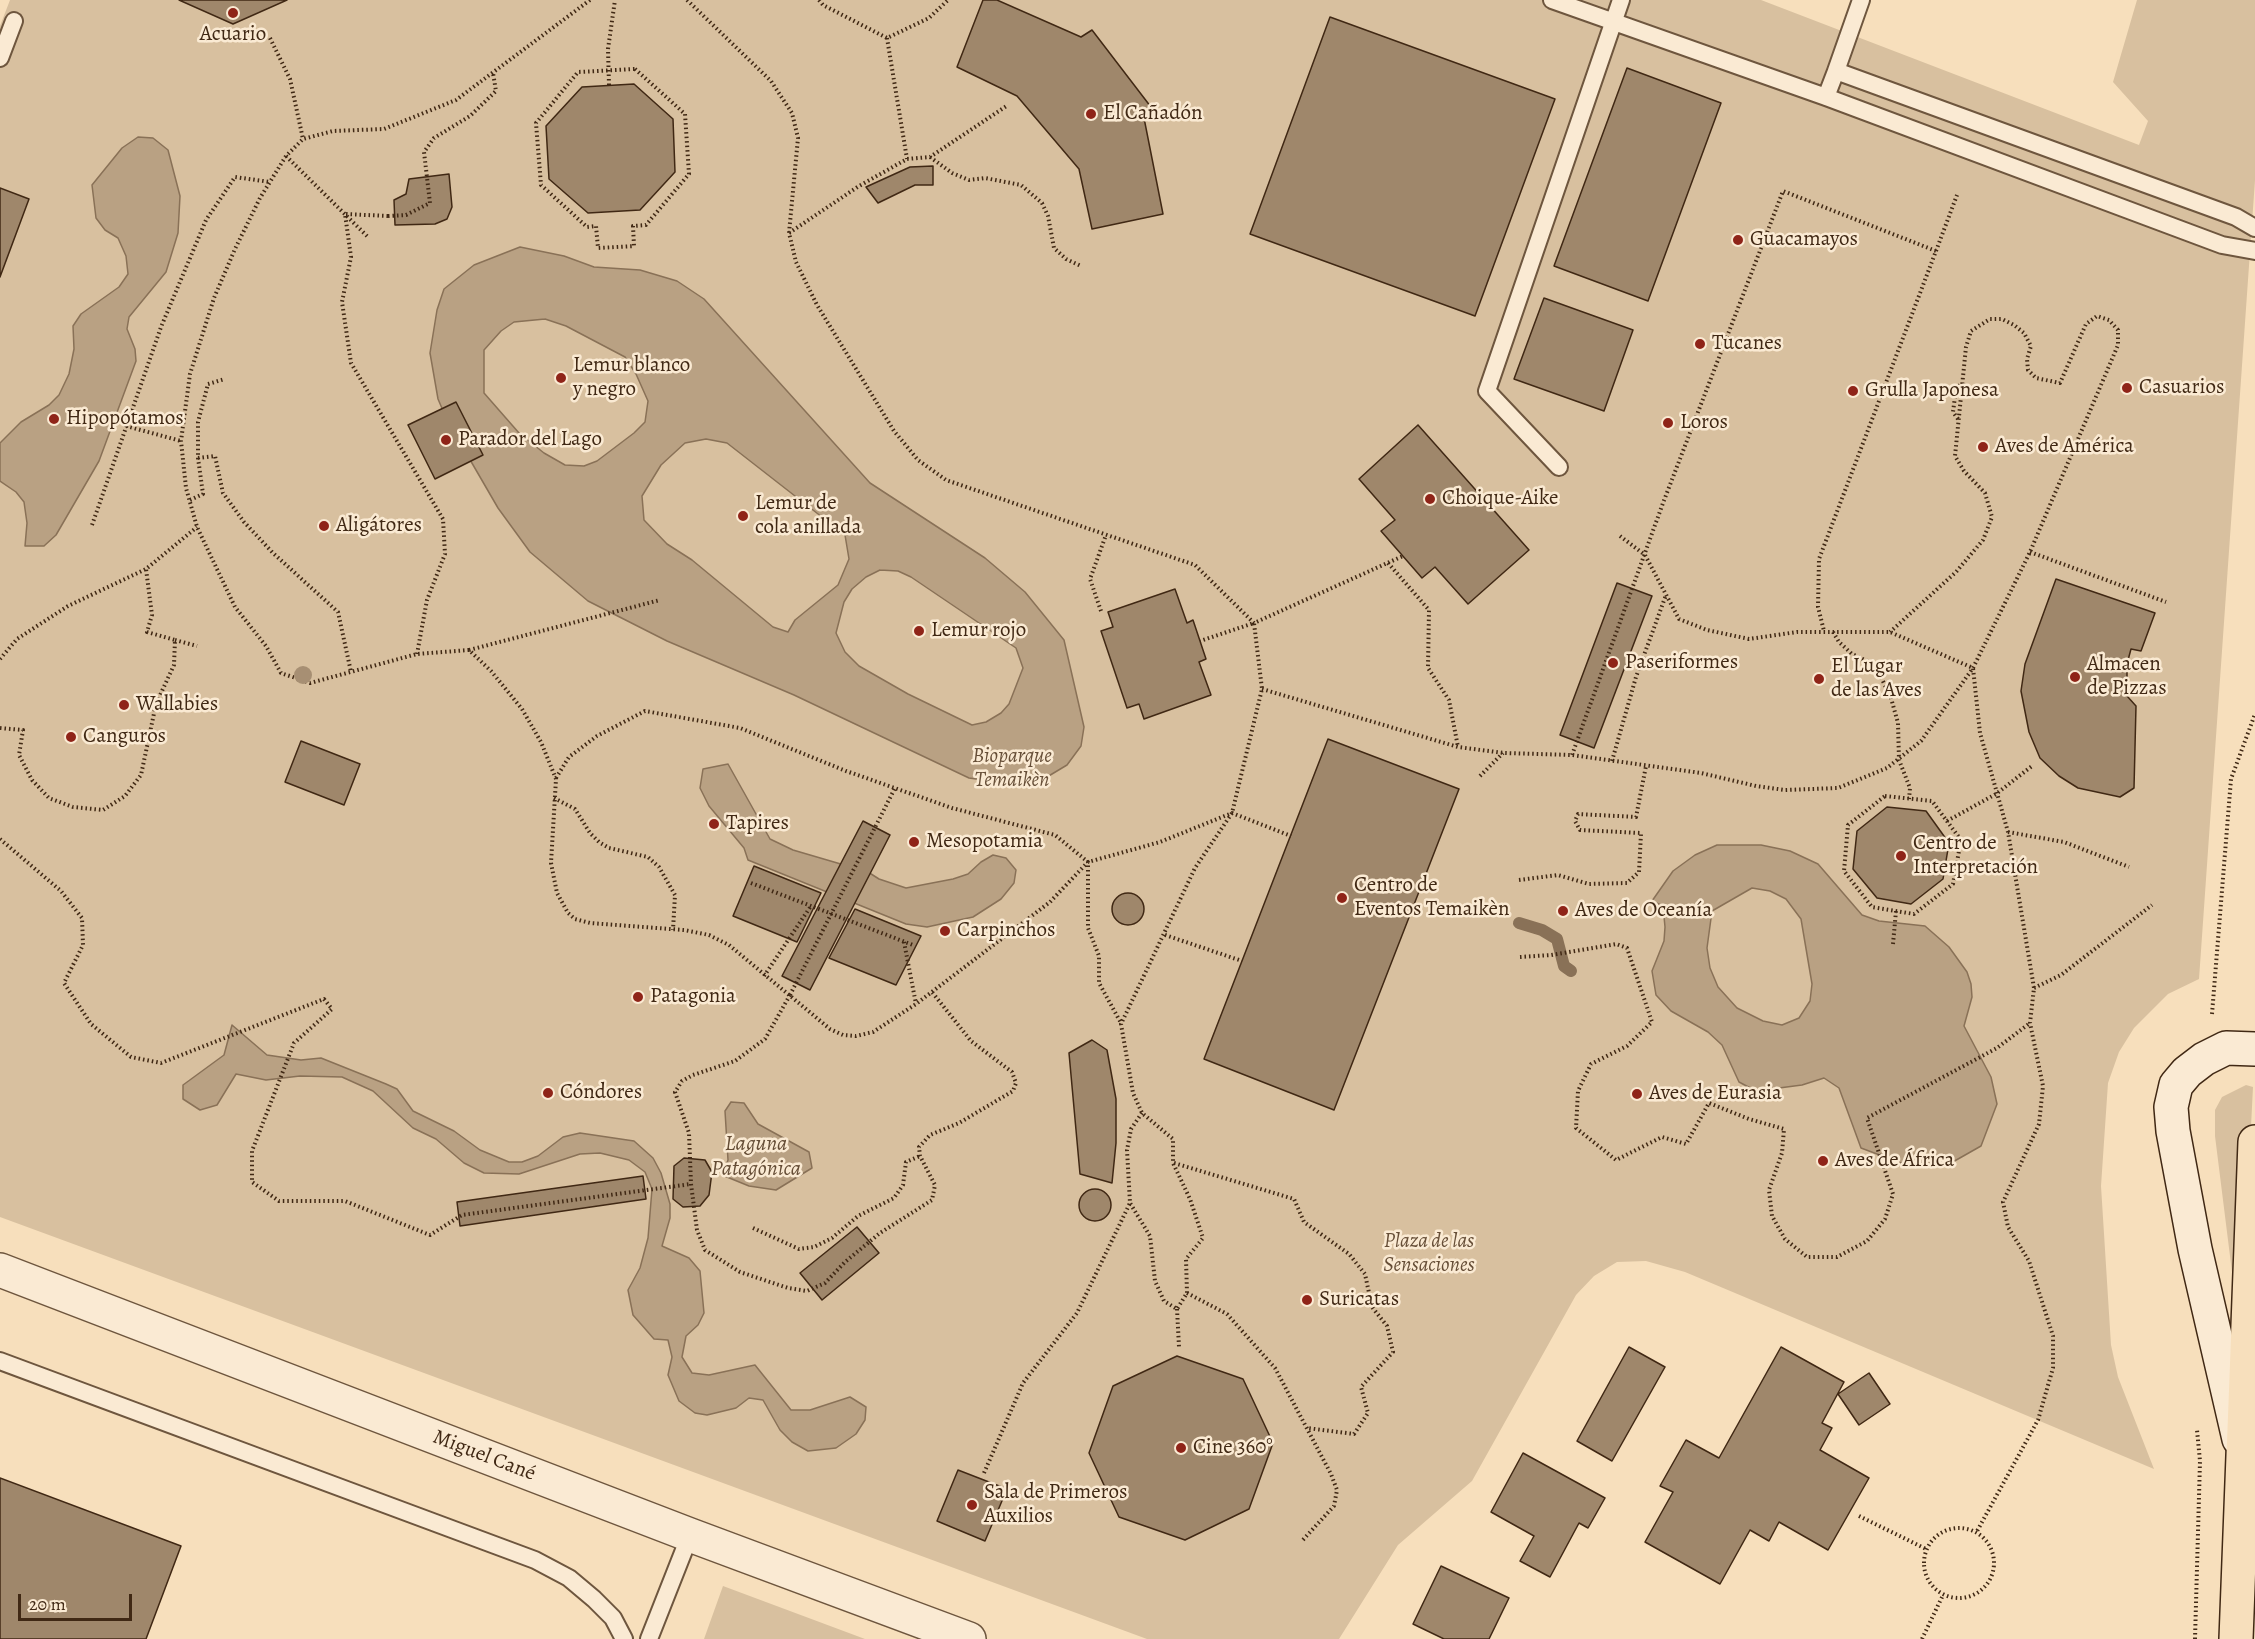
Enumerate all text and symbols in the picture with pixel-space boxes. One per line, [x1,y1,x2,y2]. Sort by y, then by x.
marker: Acuario [226,6,240,20]
place label: Acuario [200,22,266,48]
place label: El Cañadón [1103,101,1202,127]
marker: El Cañadón [1084,107,1098,121]
place label: Guacamayos [1750,227,1858,253]
marker: Guacamayos [1731,233,1745,247]
place label: Tucanes [1712,331,1782,357]
marker: Tucanes [1693,337,1707,351]
place label: Lemur blanco y negro [573,353,690,403]
marker: Lemur blanco y negro [554,371,568,385]
place label: Casuarios [2139,375,2224,401]
place label: Grulla Japonesa [1865,378,1999,404]
marker: Casuarios [2120,381,2134,395]
marker: Grulla Japonesa [1846,384,1860,398]
place label: Hipopótamos [66,406,184,432]
place label: Loros [1680,410,1728,436]
marker: Hipopótamos [47,412,61,426]
marker: Loros [1661,416,1675,430]
place label: Parador del Lago [458,427,602,453]
marker: Parador del Lago [439,433,453,447]
place label: Aves de América [1995,434,2134,460]
marker: Aves de América [1976,440,1990,454]
place label: Choique-Aike [1442,486,1558,512]
place label: Lemur de cola anillada [755,491,861,541]
marker: Choique-Aike [1423,492,1437,506]
marker: Lemur de cola anillada [736,509,750,523]
place label: Aligátores [336,513,422,539]
marker: Aligátores [317,519,331,533]
place label: Lemur rojo [931,618,1026,644]
marker: Lemur rojo [912,624,926,638]
place label: Paseriformes [1625,650,1738,676]
place label: Almacen de Pizzas [2087,652,2167,702]
place label: El Lugar de las Aves [1831,654,1922,704]
marker: Paseriformes [1606,656,1620,670]
marker: Almacen de Pizzas [2068,670,2082,684]
marker: El Lugar de las Aves [1812,672,1826,686]
place label: Wallabies [136,692,218,718]
marker: Wallabies [117,698,131,712]
place label: Canguros [83,724,166,750]
marker: Canguros [64,730,78,744]
park label: Bioparque Temaikèn [972,744,1052,794]
place label: Tapires [726,811,789,837]
marker: Tapires [707,817,721,831]
place label: Mesopotamia [926,829,1043,855]
place label: Centro de Interpretación [1913,831,2038,881]
marker: Mesopotamia [907,835,921,849]
marker: Centro de Interpretación [1894,849,1908,863]
place label: Centro de Eventos Temaikèn [1354,873,1509,923]
marker: Centro de Eventos Temaikèn [1335,891,1349,905]
place label: Aves de Oceanía [1575,898,1712,924]
marker: Aves de Oceanía [1556,904,1570,918]
place label: Carpinchos [957,918,1056,944]
marker: Carpinchos [938,924,952,938]
place label: Patagonia [650,984,736,1010]
marker: Patagonia [631,990,645,1004]
place label: Cóndores [560,1080,642,1106]
place label: Aves de Eurasia [1649,1081,1782,1107]
marker: Cóndores [541,1086,555,1100]
marker: Aves de Eurasia [1630,1087,1644,1101]
water label: Laguna Patagónica [711,1132,801,1184]
place label: Aves de África [1835,1148,1954,1174]
marker: Aves de África [1816,1154,1830,1168]
park label: Plaza de las Sensaciones [1383,1229,1475,1279]
place label: Suricatas [1319,1287,1399,1313]
marker: Suricatas [1300,1293,1314,1307]
street label: Miguel Cané [429,1425,539,1487]
place label: Cine 360° [1193,1435,1273,1461]
marker: Cine 360° [1174,1441,1188,1455]
place label: Sala de Primeros Auxilios [984,1480,1127,1530]
marker: Sala de Primeros Auxilios [965,1498,979,1512]
scale bar [21,1582,135,1620]
text: 20 m [29,1592,66,1616]

